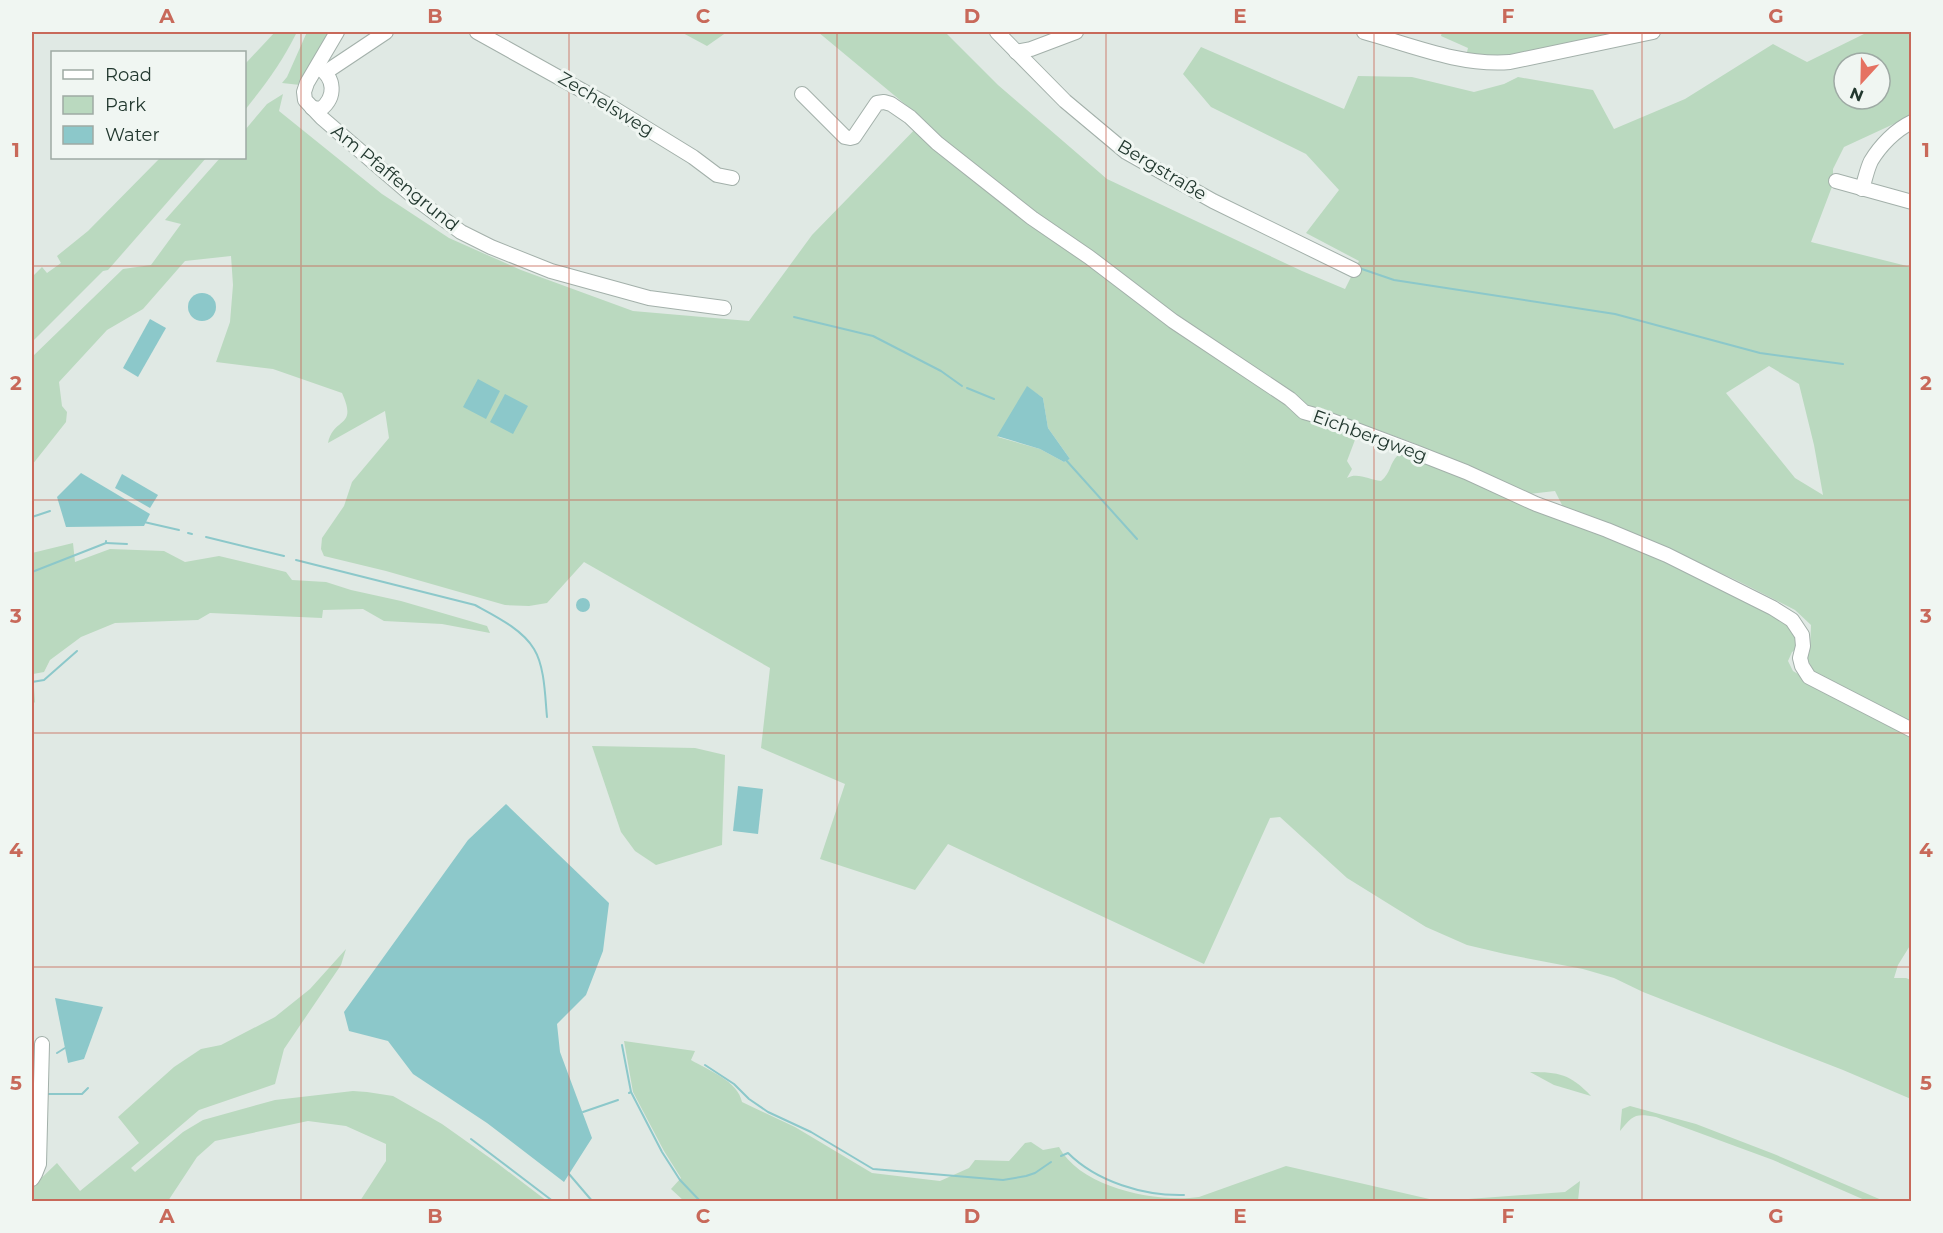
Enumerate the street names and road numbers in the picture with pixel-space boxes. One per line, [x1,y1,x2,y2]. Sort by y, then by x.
street label: Zechelsweg [554,67,658,141]
street label: Am Pfaffengrund [327,120,463,236]
street label: Bergstraße [1114,135,1211,205]
street label: Eichbergweg [1310,405,1430,467]

